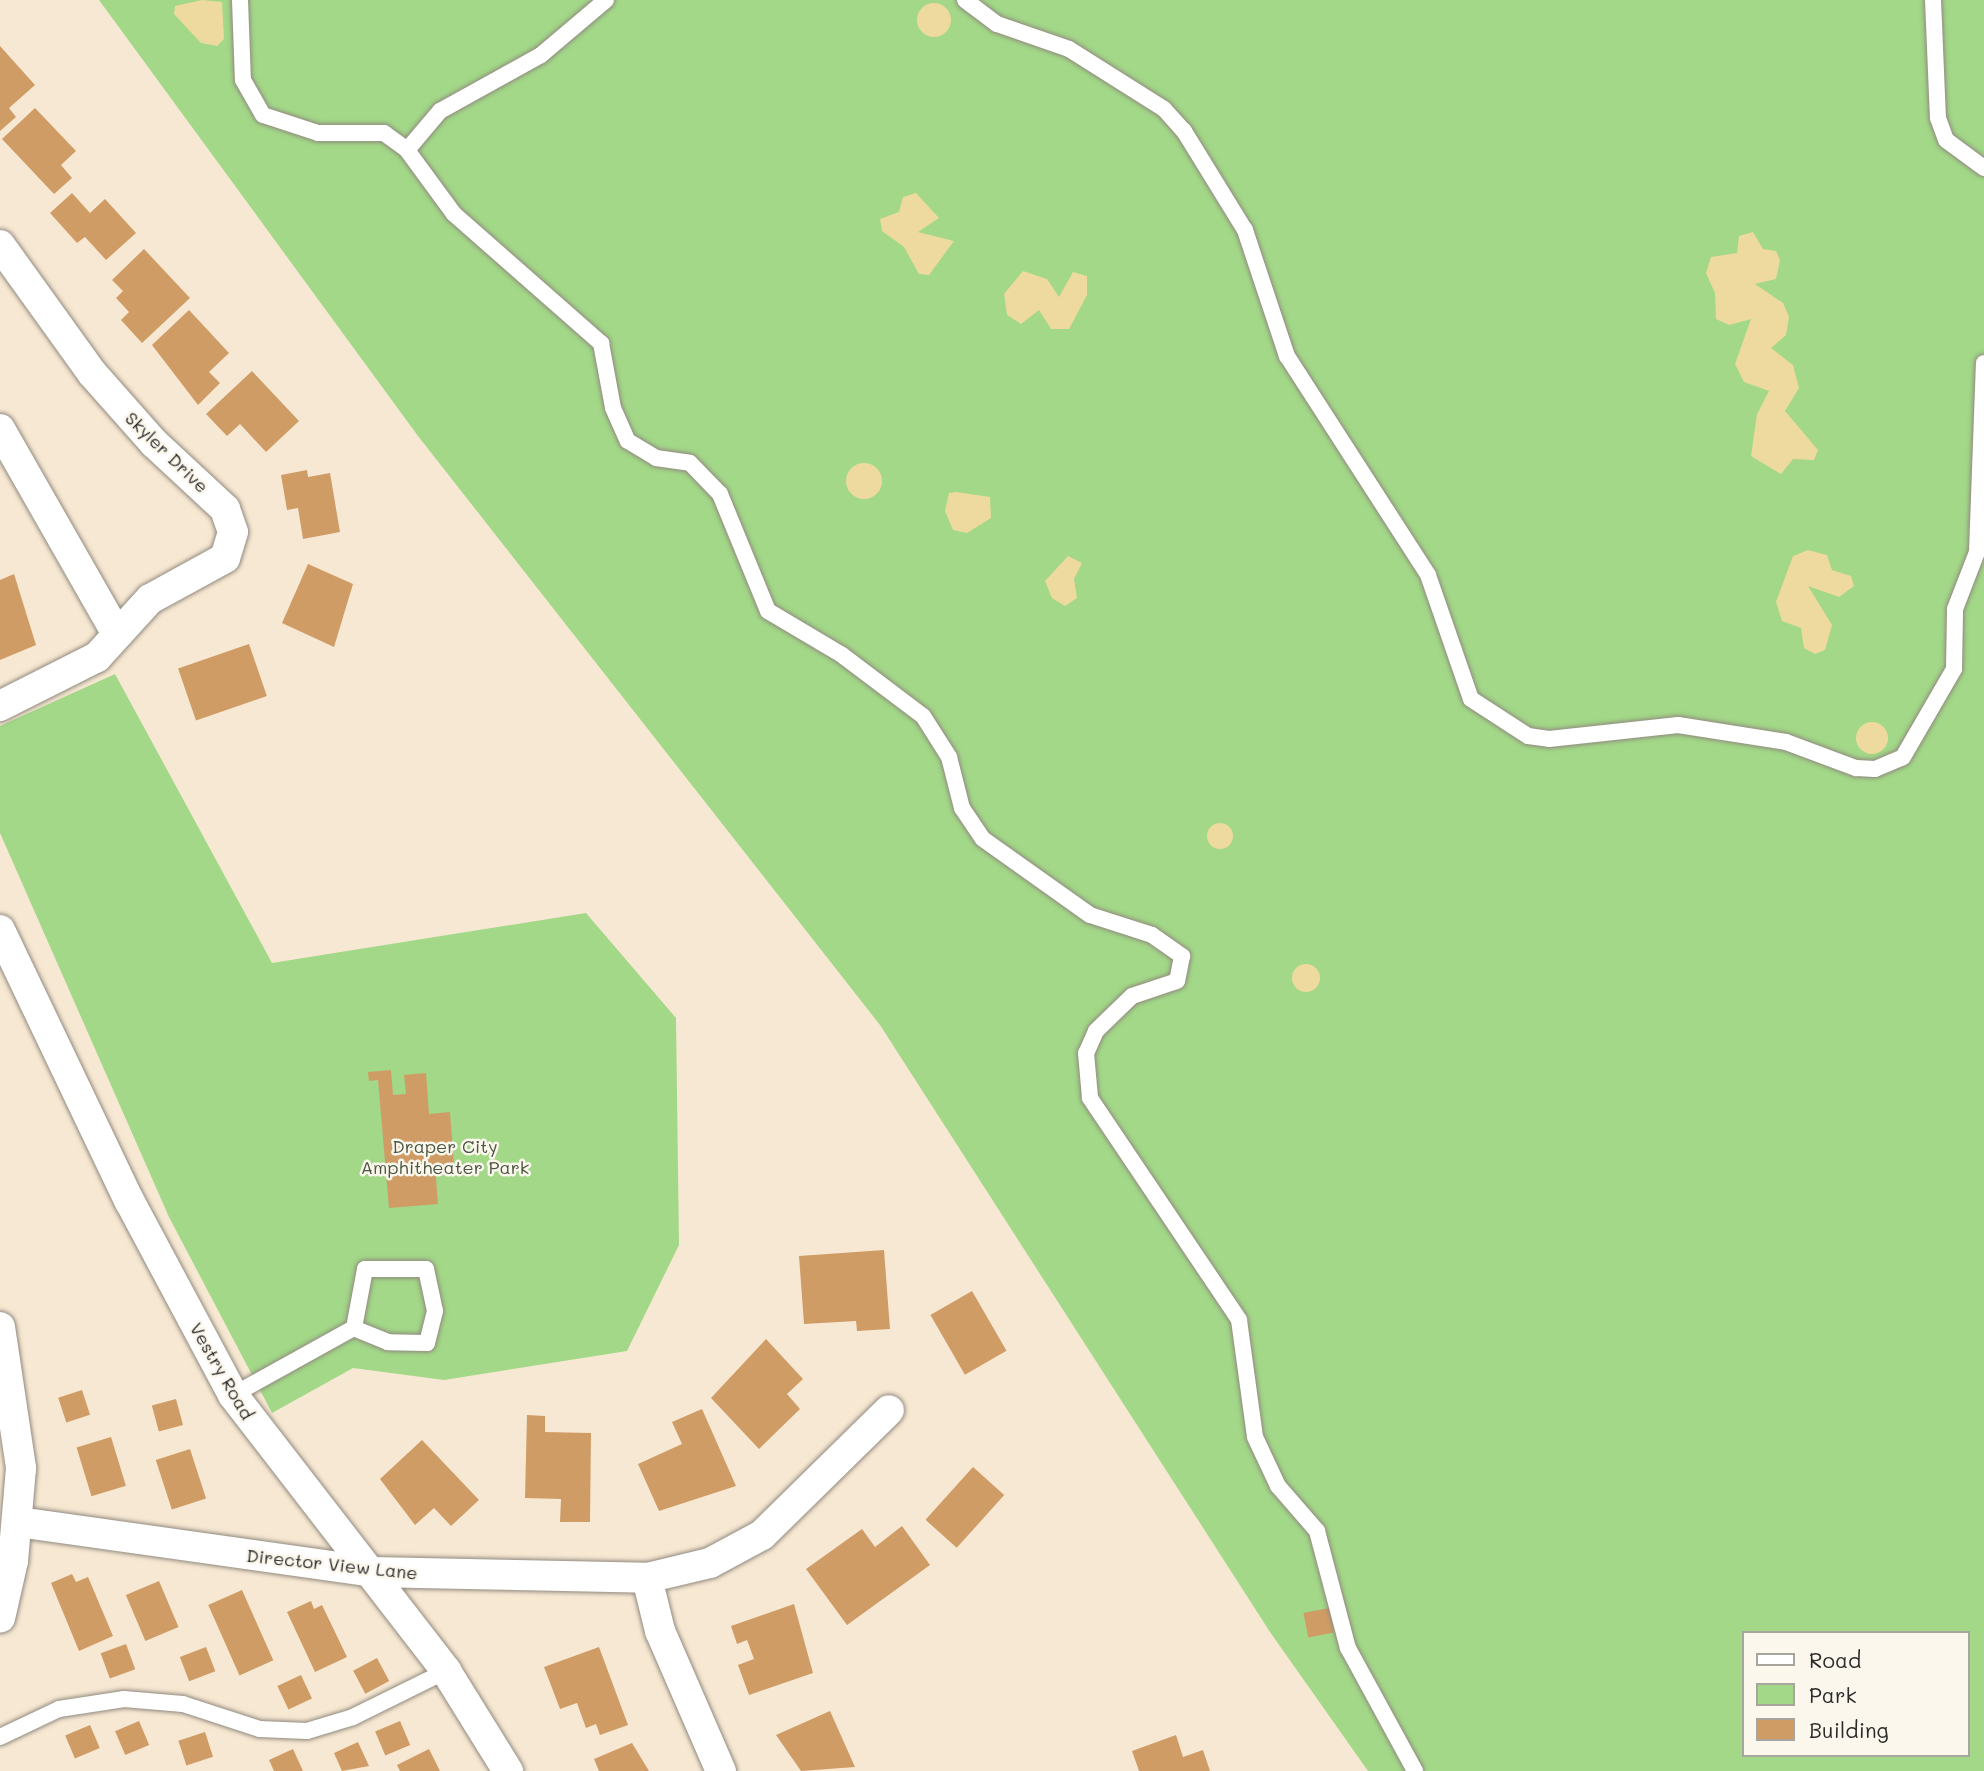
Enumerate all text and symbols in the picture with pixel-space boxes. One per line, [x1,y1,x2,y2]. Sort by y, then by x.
street label: Skyler Drive [121,407,213,497]
park label: Draper City Amphitheater Park [361,1136,529,1178]
street label: Vestry Road [186,1319,258,1423]
street label: Director View Lane [245,1544,419,1584]
legend [1742,1631,1970,1757]
text: Road [1809,1646,1861,1673]
text: Park [1809,1681,1857,1708]
text: Building [1809,1716,1889,1743]

